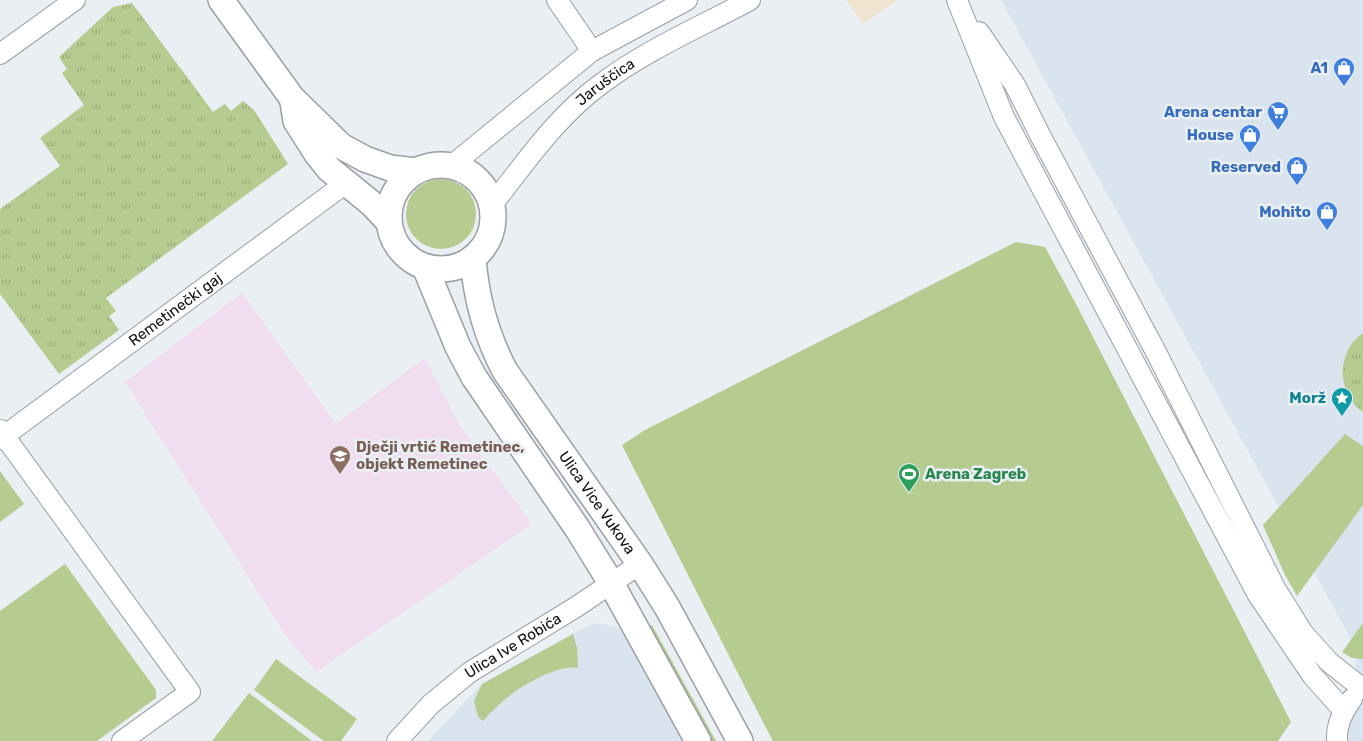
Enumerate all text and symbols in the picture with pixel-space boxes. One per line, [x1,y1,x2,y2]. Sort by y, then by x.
street label: Jaruščica [572,55,638,110]
shop icon: A1 [1332,56,1356,87]
place label: A1 [1310,59,1328,77]
supermarket icon: Arena centar [1266,100,1290,131]
place label: Arena centar [1164,103,1262,121]
shop icon: House [1238,123,1262,154]
place label: House [1187,126,1234,144]
shop icon: Reserved [1285,155,1309,186]
place label: Reserved [1211,158,1281,176]
shop icon: Mohito [1315,200,1339,231]
place label: Mohito [1259,203,1311,221]
street label: Remetinečki gaj [125,269,225,350]
place icon: Morž [1330,386,1354,417]
place label: Morž [1289,389,1326,407]
place label: Dječji vrtić Remetinec, objekt Remetinec [356,438,524,473]
school or university icon: Dječji vrtić Remetinec, objekt Remetinec [328,444,352,475]
street label: Ulica Vice Vukova [555,448,639,558]
sports icon: Arena Zagreb [897,462,921,493]
place label: Arena Zagreb [925,465,1026,483]
street label: Ulica Ive Robića [461,609,564,682]

